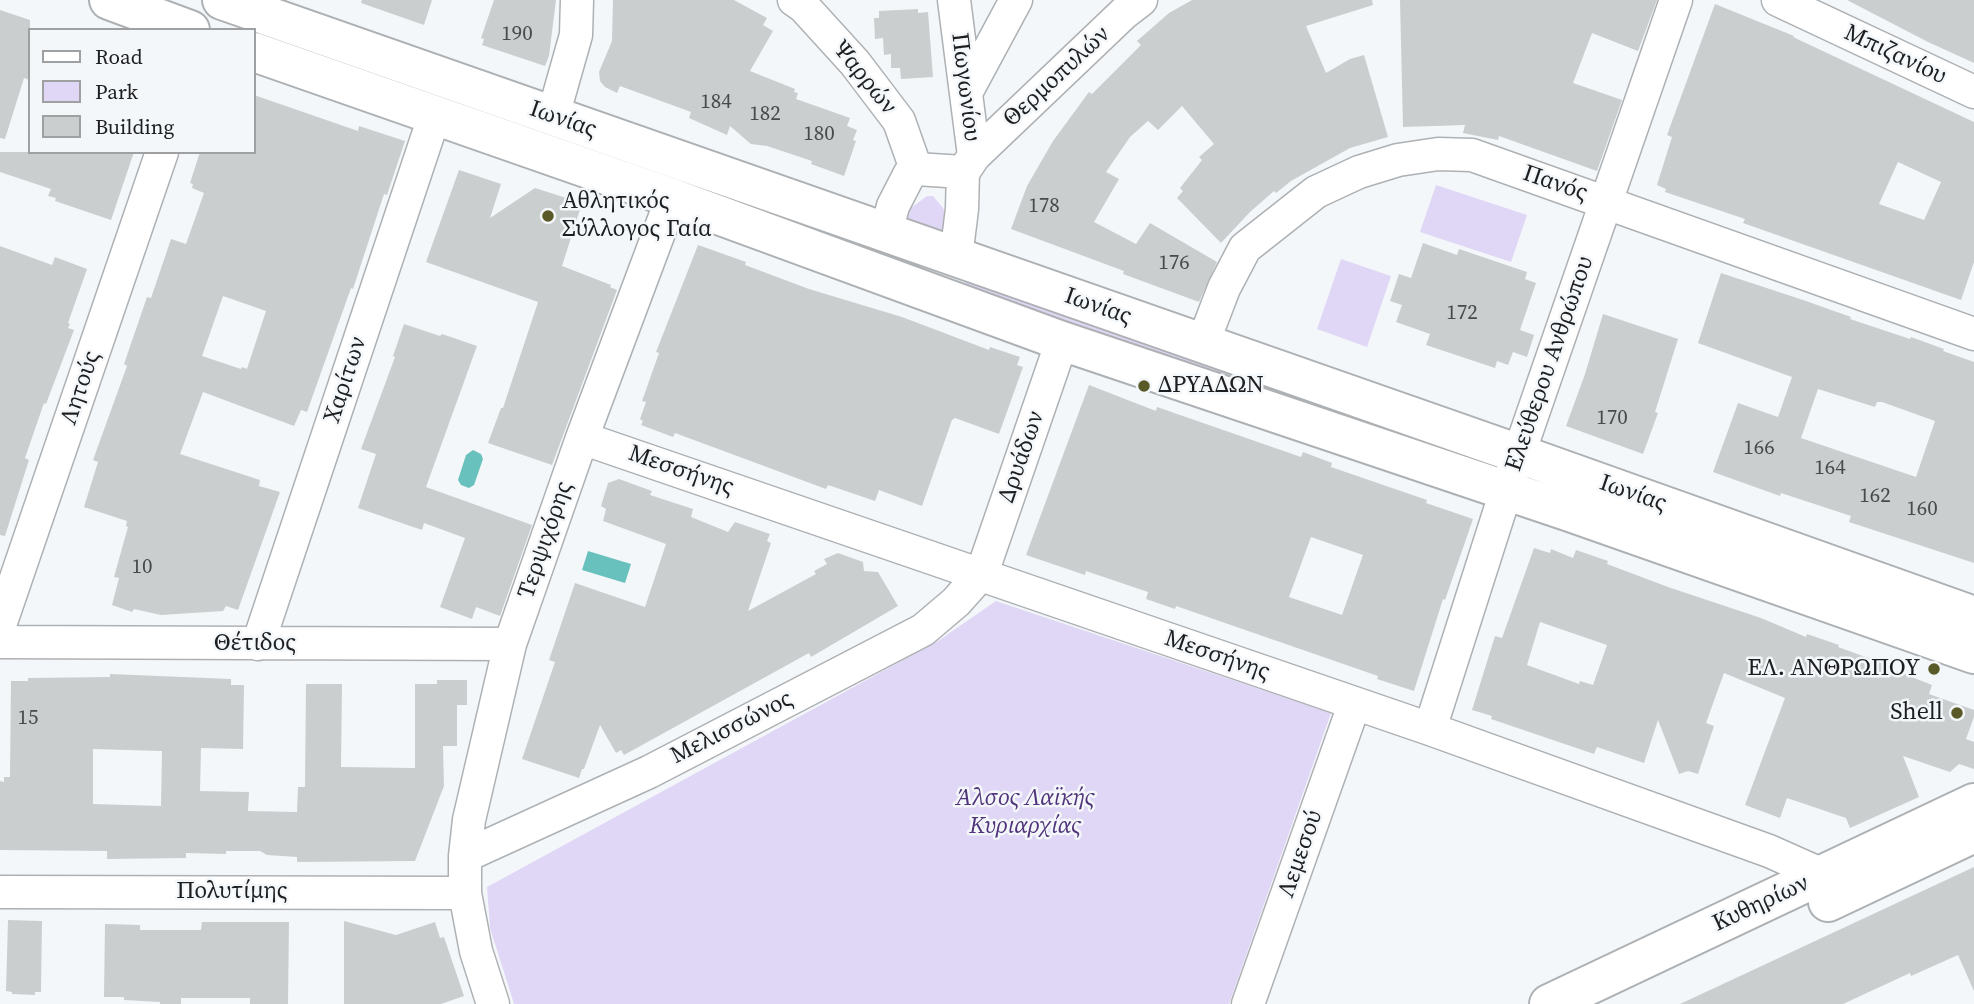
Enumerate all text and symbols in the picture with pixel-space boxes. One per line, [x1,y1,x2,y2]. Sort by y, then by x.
street label: Μπιζανίου [1839,19,1951,91]
street label: Θερμοπυλών [998,20,1116,134]
house number: 190 [501,22,533,48]
legend [28,28,256,154]
street label: Πωγωνίου [944,31,986,143]
street label: Ψαρρών [826,35,902,121]
text: Road [95,42,143,71]
text: Park [95,77,138,106]
house number: 184 [700,90,732,116]
street label: Ιωνίας [526,95,600,145]
house number: 182 [749,102,781,128]
text: Building [95,112,174,141]
house number: 180 [803,122,835,148]
street label: Πανός [1519,160,1591,208]
place label: Αθλητικός Σύλλογος Γαία [562,188,711,244]
house number: 178 [1028,194,1060,220]
marker: Αθλητικός Σύλλογος Γαία [540,208,556,224]
house number: 176 [1158,251,1190,277]
street label: Ελεύθερου Ανθρώπου [1500,253,1600,475]
street label: Ιωνίας [1061,282,1135,332]
house number: 172 [1446,301,1478,327]
street label: Χαρίτων [319,333,373,427]
street label: Λητούς [55,347,107,429]
place label: ΔΡΥΑΔΩΝ [1158,372,1264,400]
marker: ΔΡΥΑΔΩΝ [1136,378,1152,394]
house number: 170 [1596,406,1628,432]
street label: Δρυάδων [993,407,1051,507]
house number: 166 [1743,436,1775,462]
street label: Μεσσήνης [624,440,738,502]
house number: 164 [1814,456,1846,482]
street label: Ιωνίας [1596,469,1670,519]
street label: Τερψιχόρης [513,478,579,602]
house number: 162 [1859,484,1891,510]
house number: 160 [1906,497,1938,523]
house number: 10 [132,555,152,581]
street label: Μεσσήνης [1160,625,1274,687]
street label: Θέτιδος [214,630,296,658]
place label: ΕΛ. ΑΝΘΡΩΠΟΥ [1747,655,1920,683]
marker: ΕΛ. ΑΝΘΡΩΠΟΥ [1926,661,1942,677]
street label: Μελισσώνος [666,685,798,771]
place label: Shell [1890,699,1943,727]
marker: Shell [1949,705,1965,721]
house number: 15 [18,706,38,732]
park label: Άλσος Λαϊκής Κυριαρχίας [956,785,1094,841]
street label: Λεμεσού [1273,807,1329,901]
street label: Κυθηρίων [1708,869,1814,939]
street label: Πολυτίμης [176,878,288,906]

